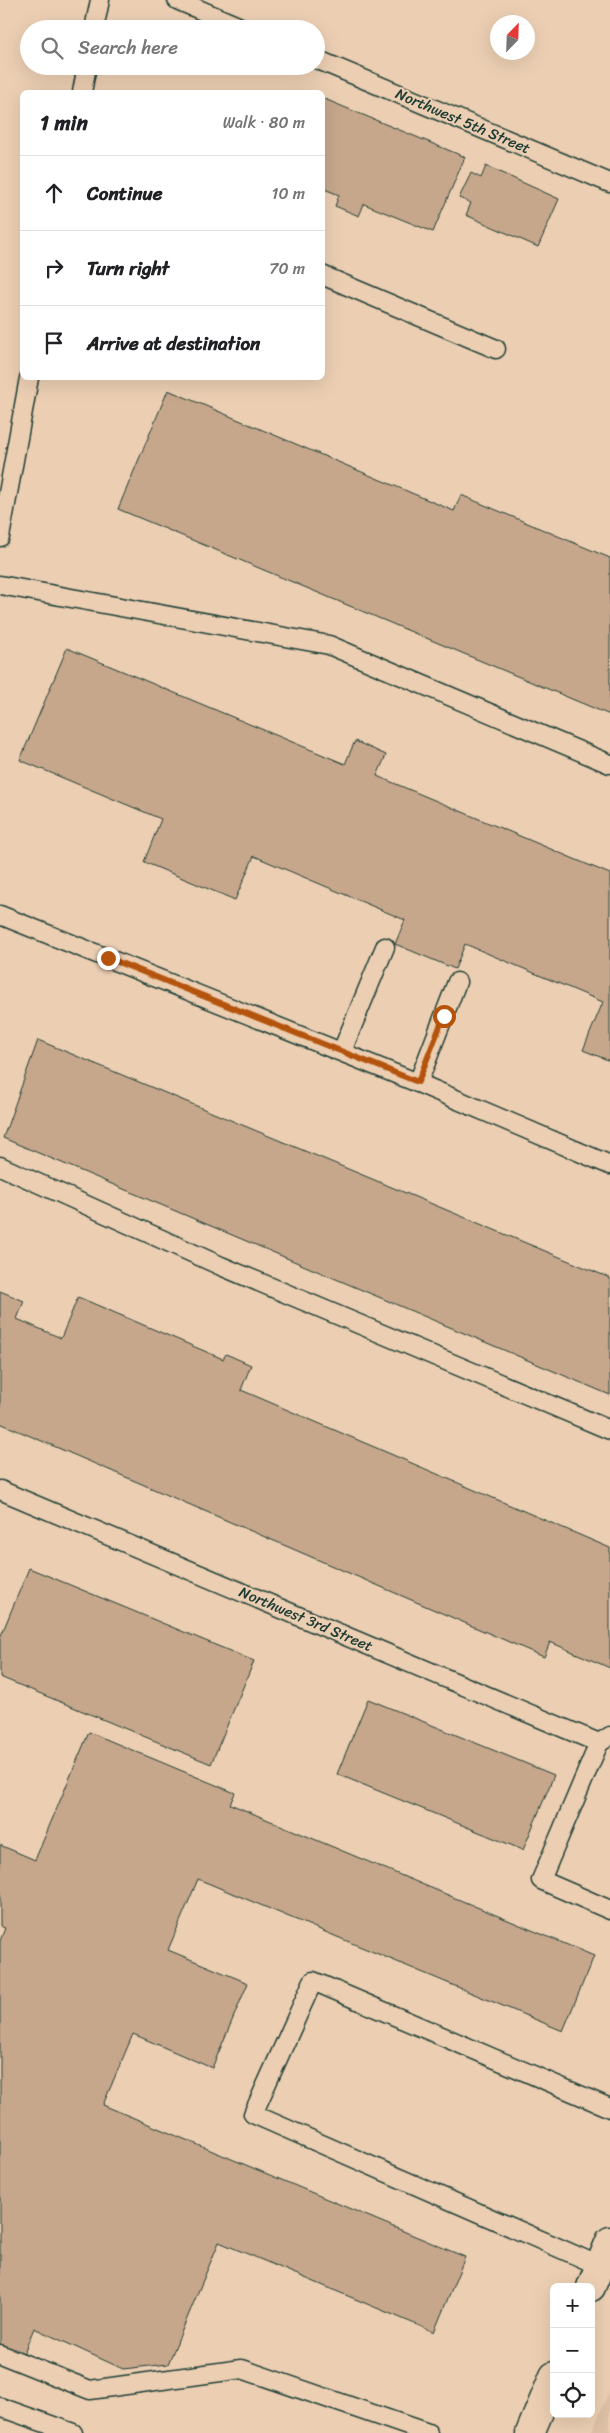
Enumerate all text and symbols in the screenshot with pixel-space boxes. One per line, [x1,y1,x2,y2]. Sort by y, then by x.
north arrow [490,15,535,60]
search box [20,20,325,75]
text: Search here [78,31,178,64]
icon: search [38,34,66,62]
street label: Northwest 5th Street [391,81,535,161]
text: 1 min [40,104,88,142]
text: Walk · 80 m [223,108,305,137]
text: Continue [87,177,163,210]
icon: ahead [40,179,68,207]
text: 10 m [272,179,305,208]
text: Turn right [87,252,169,285]
icon: right [40,254,68,282]
text: 70 m [269,254,305,283]
text: Arrive at destination [87,327,260,360]
icon: arrive [40,329,68,357]
route end [97,947,120,970]
route start [433,1005,456,1028]
street label: Northwest 3rd Street [235,1579,377,1659]
map controls [550,2283,595,2418]
button: + [550,2283,595,2328]
button: − [550,2328,595,2373]
button: locate [550,2373,595,2418]

